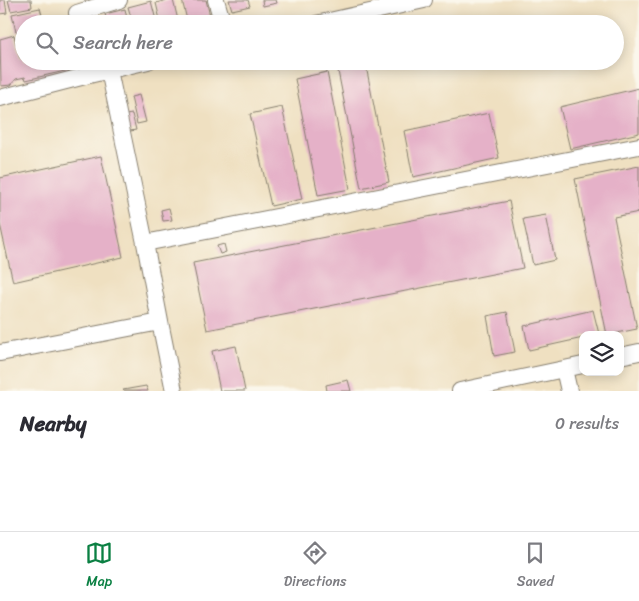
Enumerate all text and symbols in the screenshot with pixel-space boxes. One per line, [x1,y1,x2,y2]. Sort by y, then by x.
search box [15,15,624,70]
text: Search here [73,26,173,59]
icon: search [33,29,61,57]
map controls [579,331,624,376]
button: layers [579,331,624,376]
text: Nearby [20,405,86,443]
text: 0 results [555,409,619,438]
tab: Map [85,539,113,594]
tab: Directions [284,539,346,594]
tab: Saved [517,539,554,594]

